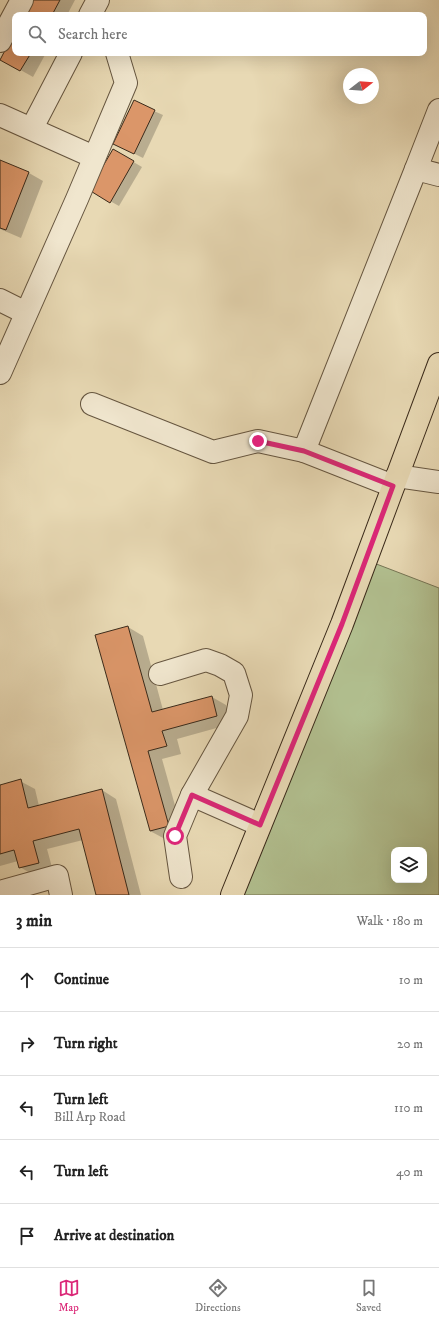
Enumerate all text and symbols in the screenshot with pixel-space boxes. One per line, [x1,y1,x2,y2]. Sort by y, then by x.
search box [12,12,427,56]
icon: search [26,23,48,45]
text: Search here [58,25,127,44]
north arrow [343,68,379,104]
route end [249,432,267,450]
route start [166,827,184,845]
map controls [391,847,427,883]
button: layers [391,847,427,883]
text: 3 min [16,910,52,932]
text: Walk · 180 m [356,913,423,929]
icon: ahead [16,969,38,991]
text: Continue [54,970,109,989]
text: 10 m [399,972,423,988]
icon: right [16,1033,38,1055]
text: Turn right [54,1034,117,1053]
text: 20 m [397,1036,423,1052]
text: Turn left [54,1090,108,1109]
icon: left [16,1097,38,1119]
text: 110 m [394,1100,423,1116]
text: Bill Arp Road [54,1109,125,1125]
icon: left [16,1161,38,1183]
text: Turn left [54,1162,108,1181]
text: 40 m [396,1164,423,1180]
icon: arrive [16,1225,38,1247]
text: Arrive at destination [54,1226,174,1245]
tab: Map [58,1277,80,1315]
tab: Directions [195,1277,241,1315]
tab: Saved [356,1277,381,1315]

